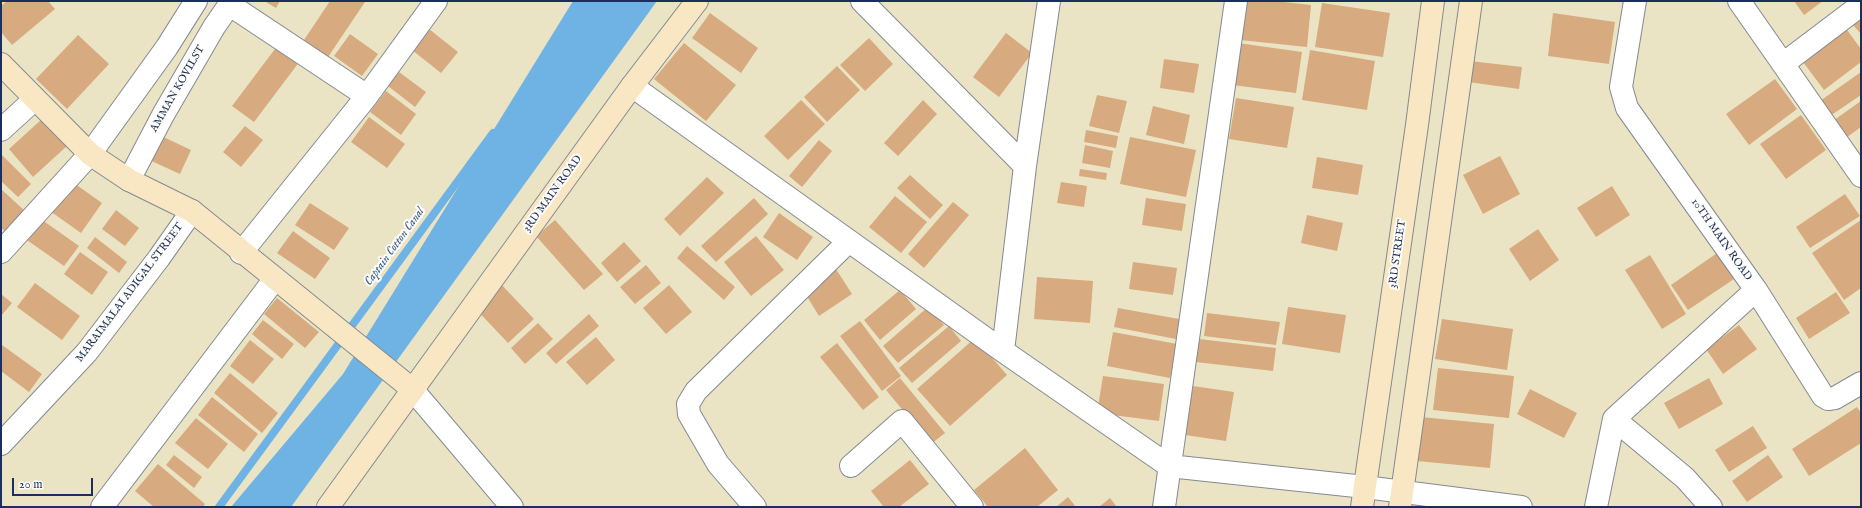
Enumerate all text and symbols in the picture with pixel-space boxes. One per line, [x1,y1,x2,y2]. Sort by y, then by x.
street label: AMMAN KOVILST [148,43,208,135]
street label: 3RD MAIN ROAD [521,153,585,235]
street label: 10TH MAIN ROAD [1688,196,1754,284]
water label: Captain Cotton Canal [362,205,428,289]
street label: 3RD STREET [1387,219,1409,289]
street label: MARAIMALAI ADIGAL STREET [73,221,187,365]
scale bar [14,470,95,496]
text: 20 m [19,477,42,492]

